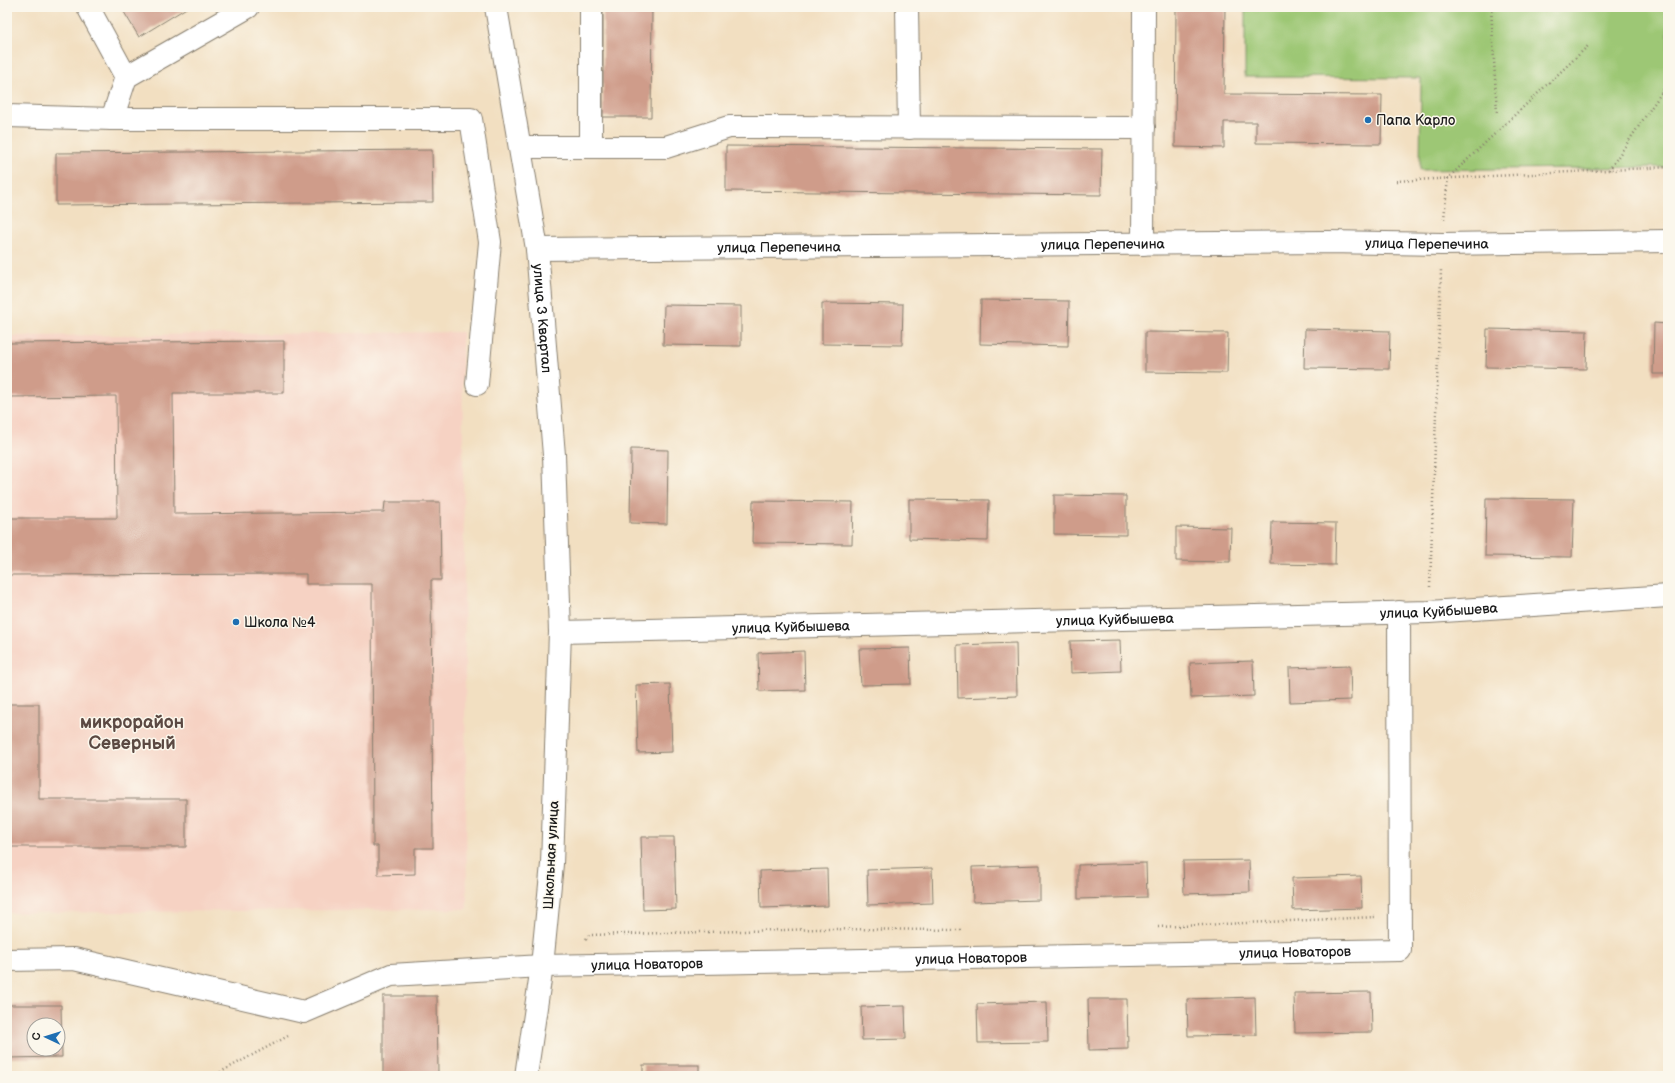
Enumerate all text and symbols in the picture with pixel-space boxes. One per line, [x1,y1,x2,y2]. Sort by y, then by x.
place label: Папа Карло [1376,112,1455,129]
marker: Папа Карло [1363,115,1373,125]
street label: улица Перепечина [1365,234,1490,253]
street label: улица Перепечина [1041,235,1166,253]
street label: улица Перепечина [717,238,842,256]
street label: улица 3 Квартал [530,263,556,374]
street label: улица Куйбышева [1380,599,1499,622]
street label: улица Куйбышева [1056,609,1175,629]
place label: Школа №4 [244,614,316,631]
marker: Школа №4 [231,617,241,627]
street label: улица Куйбышева [732,617,851,637]
district label: микрорайон Северный [80,712,184,754]
street label: Школьная улица [540,799,562,910]
street label: улица Новаторов [1239,942,1352,961]
street label: улица Новаторов [915,948,1028,968]
street label: улица Новаторов [591,954,704,974]
north arrow [26,1017,66,1057]
text: С [30,1032,43,1041]

